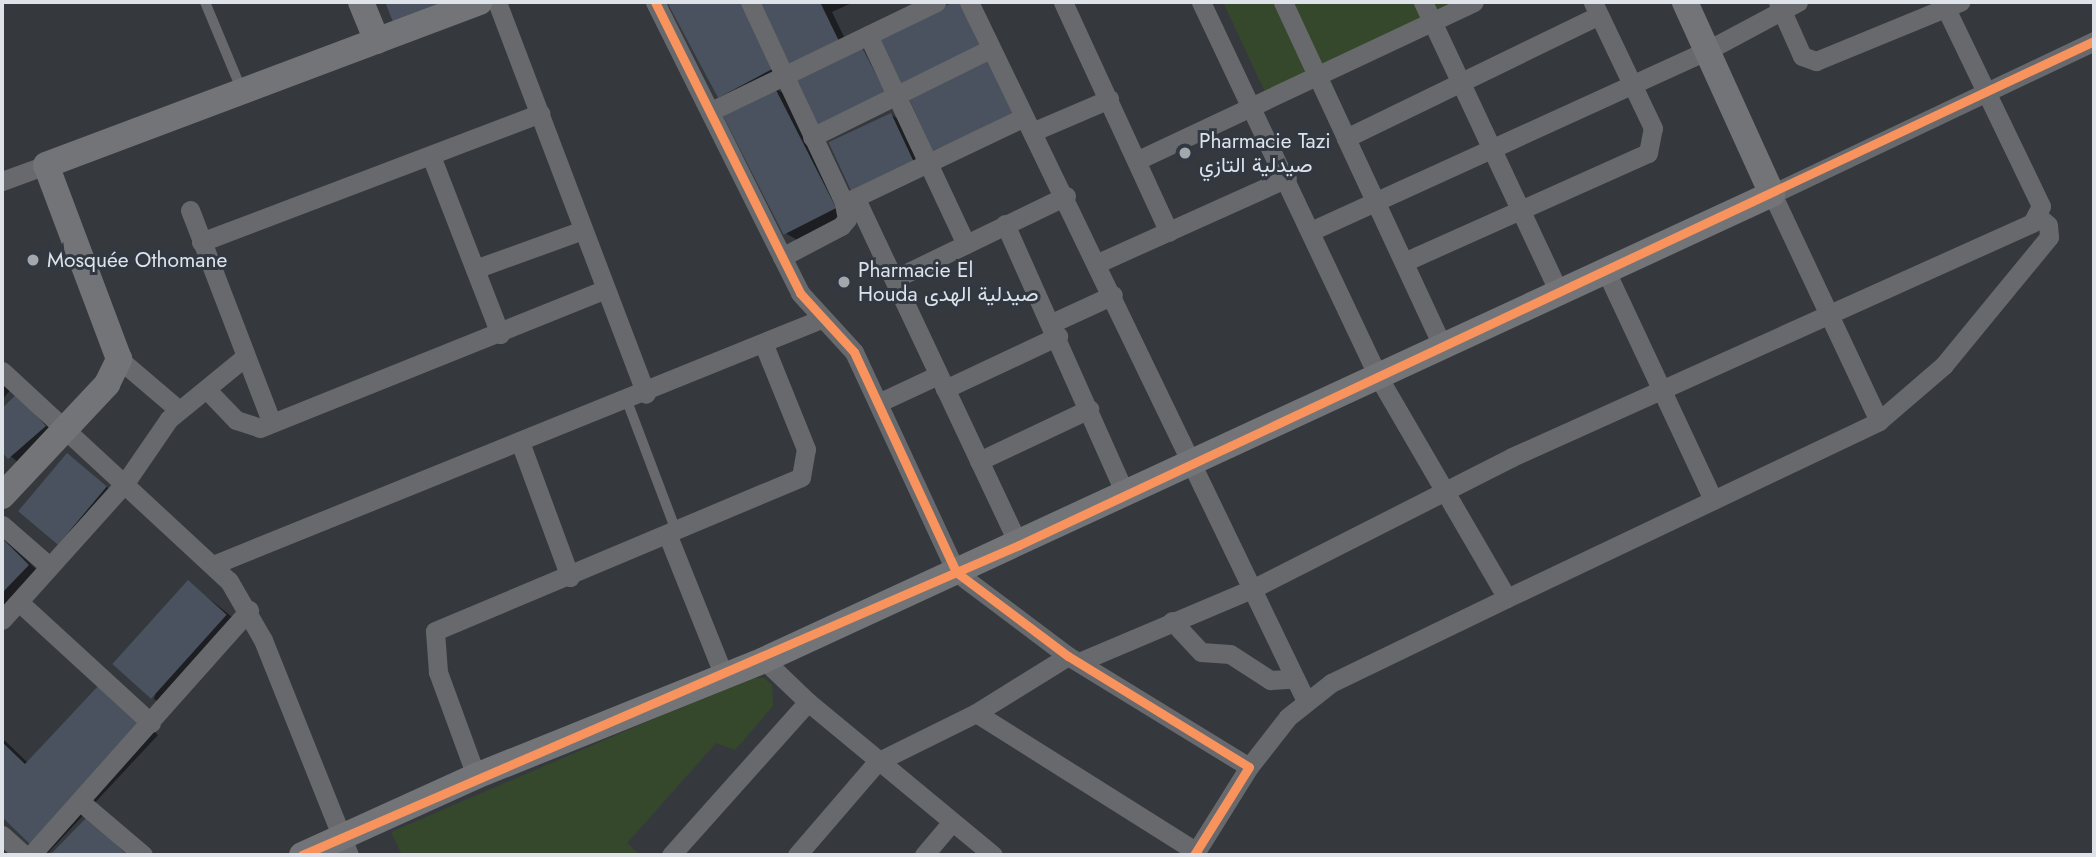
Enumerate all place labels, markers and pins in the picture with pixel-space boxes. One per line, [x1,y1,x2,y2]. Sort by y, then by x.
place label: Pharmacie Tazi صيدلية التازي [1199,128,1331,178]
marker: Pharmacie Tazi صيدلية التازي [1177,145,1193,161]
place label: Mosquée Othomane [47,247,227,273]
marker: Mosquée Othomane [25,252,41,268]
place label: Pharmacie El Houda صيدلية الهدى [858,257,1038,307]
marker: Pharmacie El Houda صيدلية الهدى [836,274,852,290]

